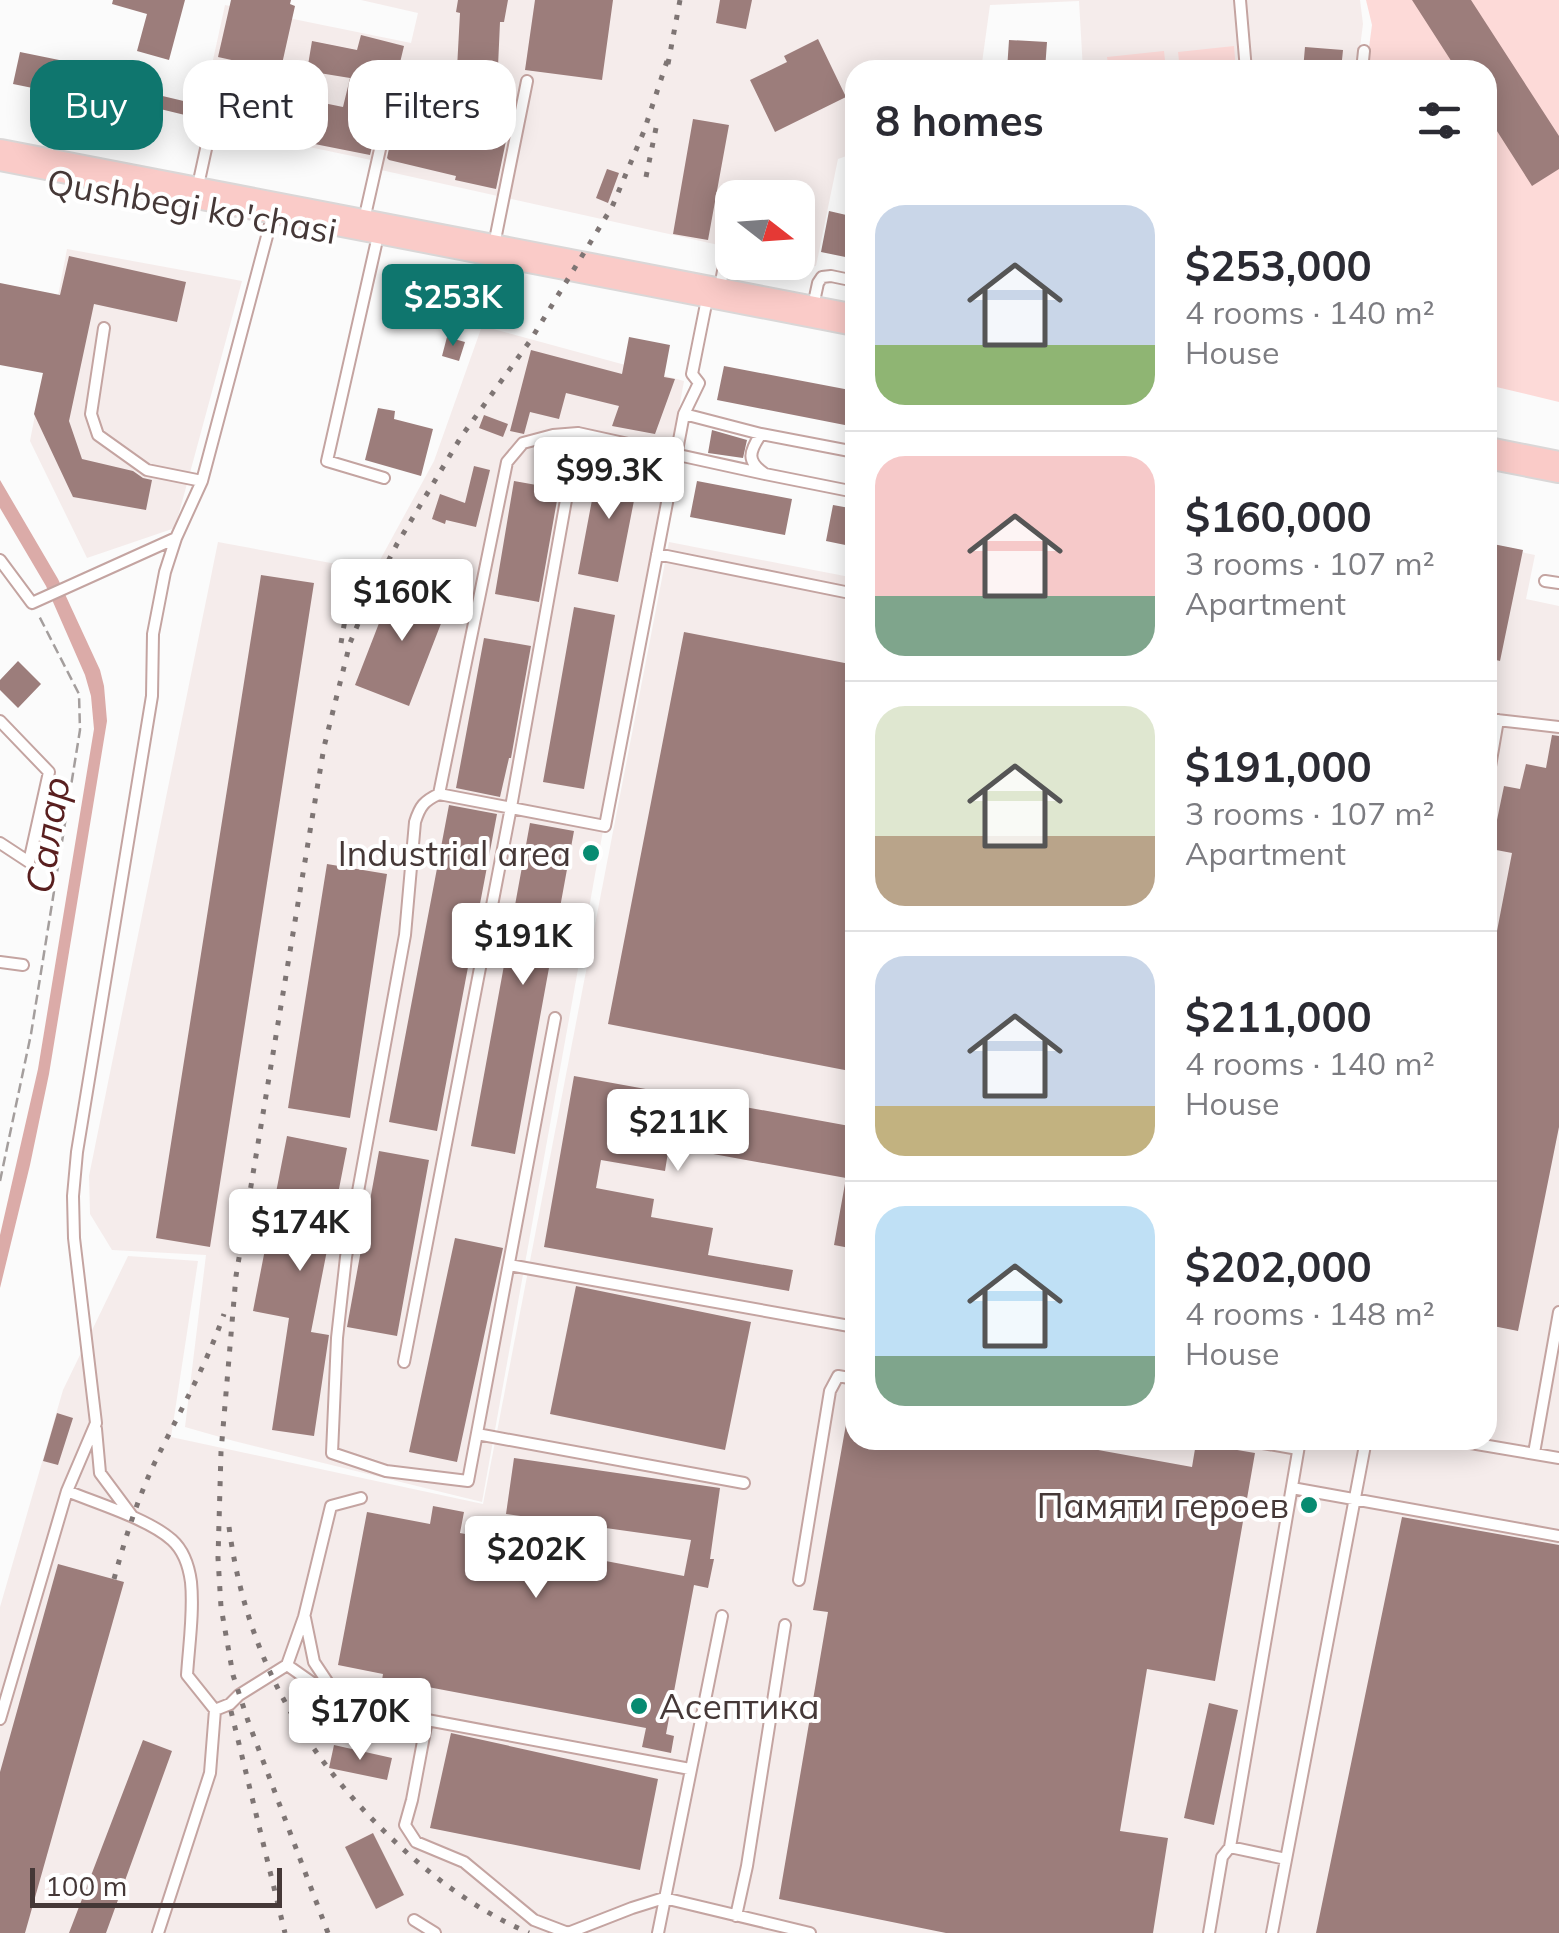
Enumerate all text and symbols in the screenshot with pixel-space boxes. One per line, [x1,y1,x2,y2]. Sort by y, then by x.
chip: Buy [30,60,163,150]
chip: Rent [183,60,328,150]
chip: Filters [348,60,516,150]
icon: filters [1412,93,1467,148]
text: 8 homes [875,94,1044,147]
street label: Qushbegi ko'chasi [44,159,340,253]
north arrow [715,180,815,280]
map controls [715,180,815,280]
text: $253,000 [1185,239,1372,292]
icon: home [955,245,1075,365]
pin: $253K [383,264,523,349]
text: $253K [404,276,502,316]
text: 4 rooms · 140 m² [1185,292,1435,332]
text: House [1185,332,1280,372]
pin: $99.3K [528,437,690,522]
text: $99.3K [556,449,662,489]
text: $160,000 [1185,490,1372,543]
icon: home [955,496,1075,616]
text: 3 rooms · 107 m² [1185,543,1435,583]
pin: $160K [332,559,472,644]
text: $160K [353,571,451,611]
text: Apartment [1185,583,1346,623]
text: $191,000 [1185,740,1372,793]
icon: home [955,746,1075,866]
water label: Салар [14,773,80,897]
text: 3 rooms · 107 m² [1185,793,1435,833]
place label: Industrial area [338,831,571,875]
text: Apartment [1185,833,1346,873]
marker: Industrial area [580,842,602,864]
pin: $191K [453,903,593,988]
text: $191K [474,915,572,955]
text: $211,000 [1185,990,1372,1043]
icon: home [955,996,1075,1116]
text: 4 rooms · 140 m² [1185,1043,1435,1083]
text: House [1185,1083,1280,1123]
pin: $211K [608,1089,748,1174]
text: $211K [629,1101,727,1141]
pin: $174K [230,1189,370,1274]
text: $174K [251,1201,349,1241]
text: $202,000 [1185,1240,1372,1293]
icon: home [955,1246,1075,1366]
text: 4 rooms · 148 m² [1185,1293,1435,1333]
text: House [1185,1333,1280,1373]
place label: Памяти героев [1037,1483,1289,1527]
marker: Памяти героев [1298,1494,1320,1516]
pin: $202K [466,1516,606,1601]
text: $202K [487,1528,585,1568]
pin: $170K [290,1678,430,1763]
place label: Асептика [659,1684,820,1728]
text: $170K [311,1690,409,1730]
marker: Асептика [628,1695,650,1717]
scale bar [30,1863,282,1908]
text: 100 m [45,1868,127,1903]

